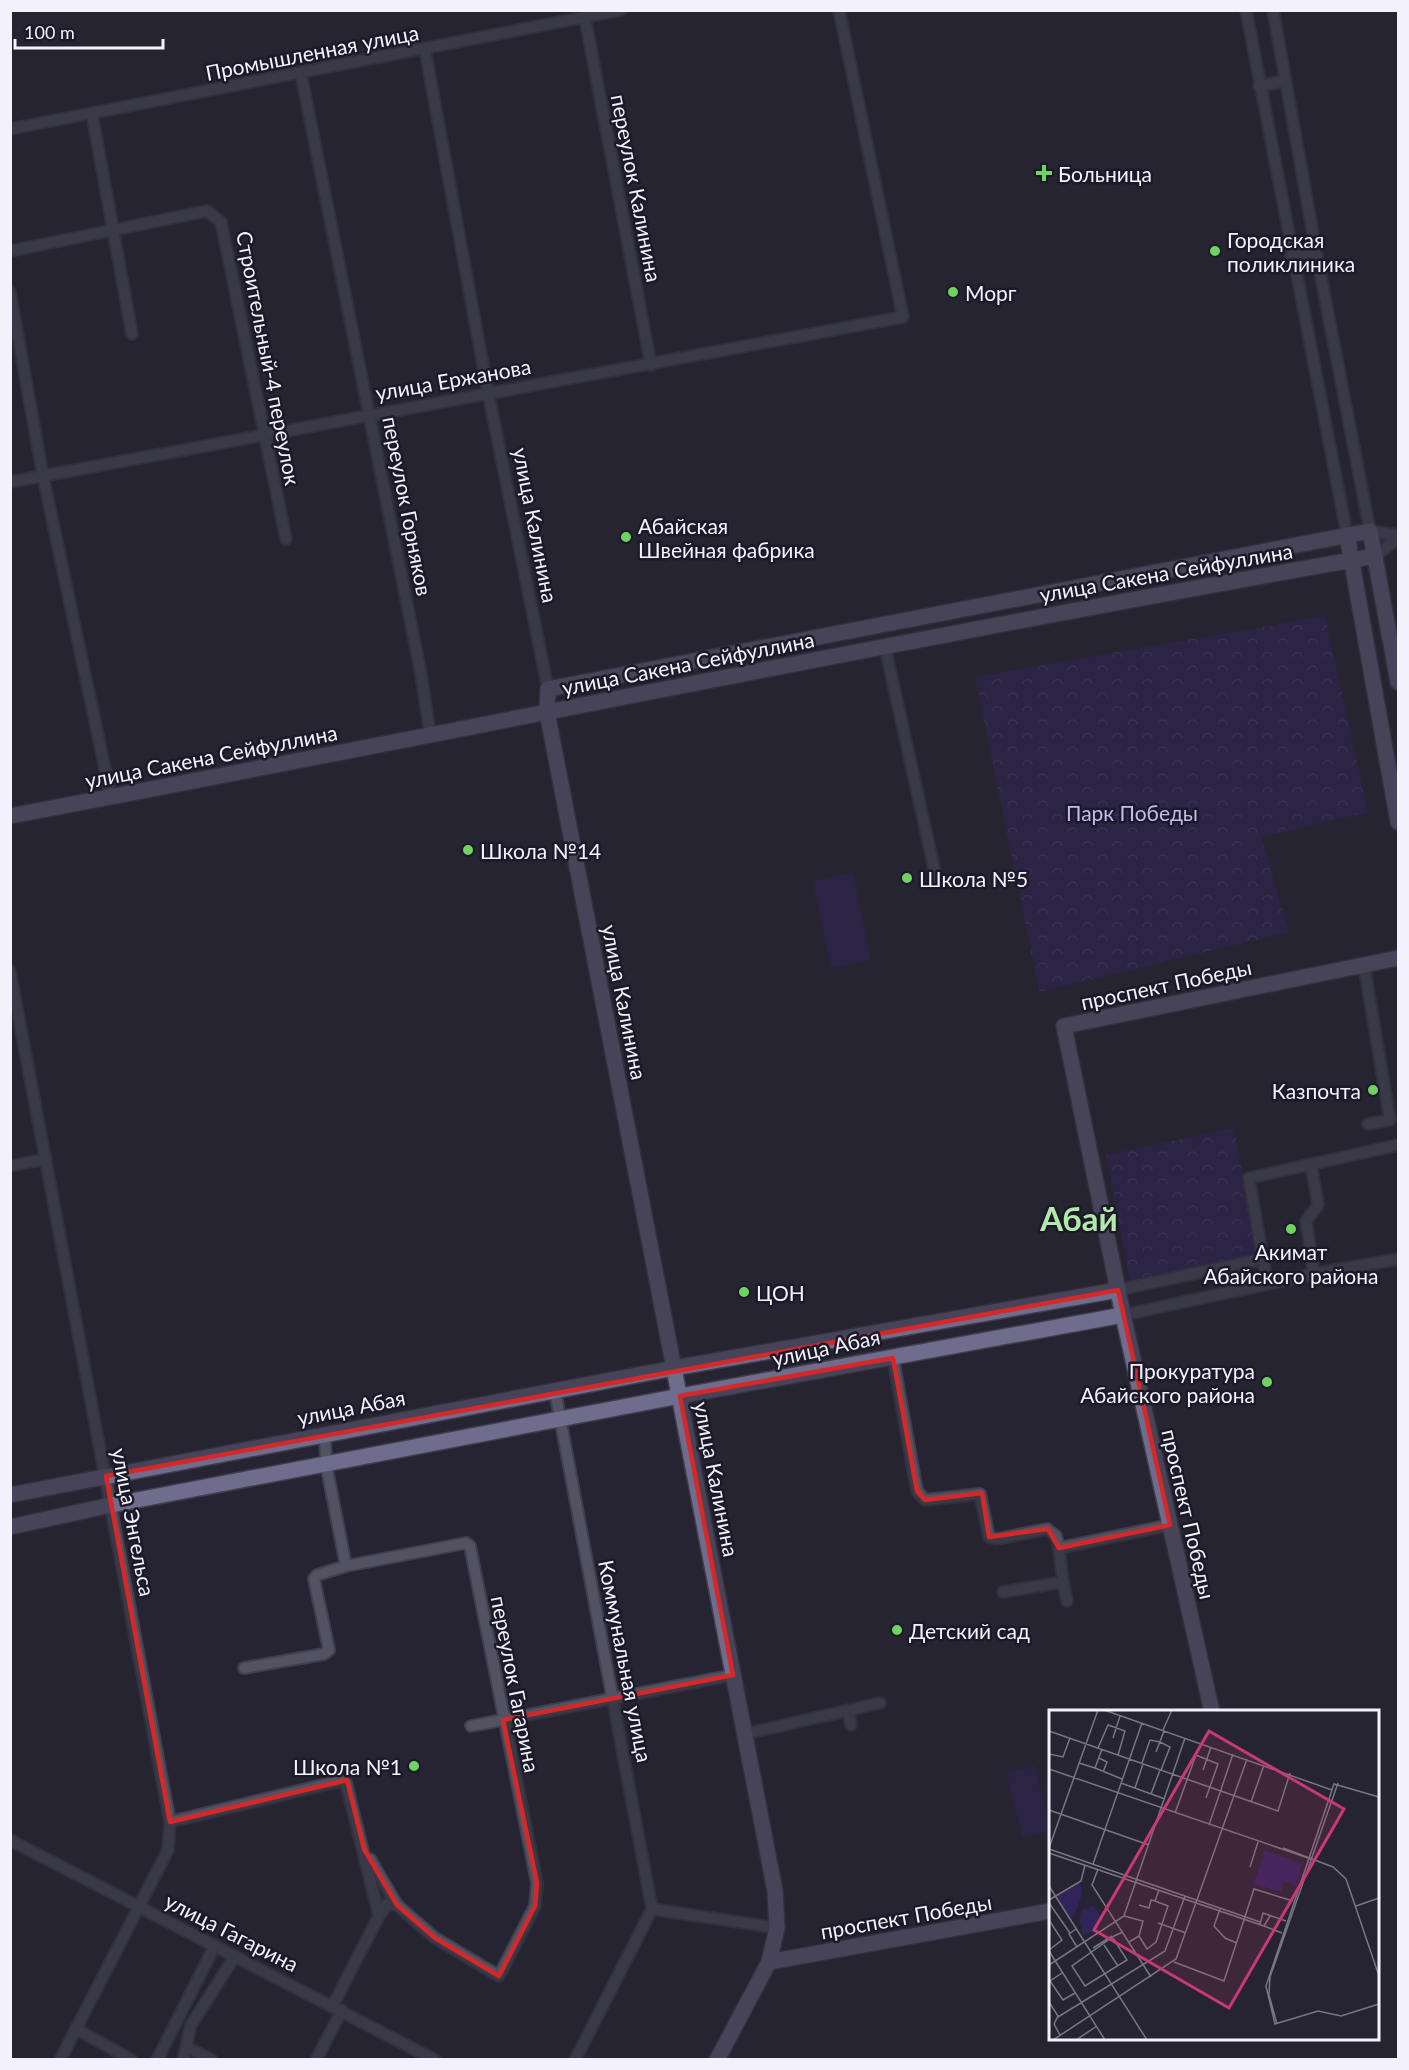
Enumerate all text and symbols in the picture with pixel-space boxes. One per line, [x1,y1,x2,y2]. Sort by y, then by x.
scale bar [15,12,164,50]
street label: Промышленная улица [203,19,421,85]
text: 100 m [24,21,75,43]
street label: переулок Калинина [607,92,667,284]
place label: Больница [1058,161,1152,186]
marker: Больница [1035,164,1053,182]
place label: Городская поликлиника [1227,227,1355,276]
street label: Строительный-4 переулок [232,229,306,487]
marker: Городская поликлиника [1208,244,1222,258]
place label: Морг [965,280,1017,305]
marker: Морг [946,285,960,299]
street label: улица Ержанова [373,353,533,405]
street label: переулок Горняков [378,414,438,598]
street label: улица Калинина [509,445,563,605]
place label: Абайская Швейная фабрика [638,513,815,562]
marker: Абайская Швейная фабрика [619,530,633,544]
street label: улица Сакена Сейфуллина [1037,537,1295,607]
street label: улица Сакена Сейфуллина [560,626,816,700]
street label: улица Сакена Сейфуллина [83,719,339,793]
park label: Парк Победы [1066,800,1198,825]
place label: Школа №14 [480,838,601,863]
marker: Школа №14 [461,843,475,857]
place label: Школа №5 [919,866,1028,891]
marker: Школа №5 [900,871,914,885]
street label: улица Калинина [598,922,652,1082]
street label: проспект Победы [1078,954,1254,1014]
place label: Казпочта [1272,1078,1361,1103]
marker: Казпочта [1366,1083,1380,1097]
district label: Абай [1039,1198,1118,1238]
marker: Акимат Абайского района [1284,1222,1298,1236]
place label: Акимат Абайского района [1204,1239,1378,1288]
place label: ЦОН [756,1280,805,1305]
marker: ЦОН [737,1285,751,1299]
street label: улица Абая [770,1323,882,1371]
place label: Прокуратура Абайского района [1080,1358,1255,1407]
marker: Прокуратура Абайского района [1260,1375,1274,1389]
street label: улица Абая [295,1384,407,1430]
street label: улица Калинина [690,1399,744,1559]
street label: проспект Победы [1157,1427,1221,1601]
street label: улица Энгельса [107,1446,161,1598]
street label: Коммунальная улица [594,1558,658,1764]
street label: переулок Гагарина [487,1594,545,1774]
place label: Детский сад [909,1618,1030,1643]
marker: Детский сад [890,1623,904,1637]
inset map [1049,1710,1379,2040]
place label: Школа №1 [293,1754,402,1779]
marker: Школа №1 [407,1759,421,1773]
street label: улица Гагарина [161,1888,303,1976]
street label: проспект Победы [818,1889,994,1943]

